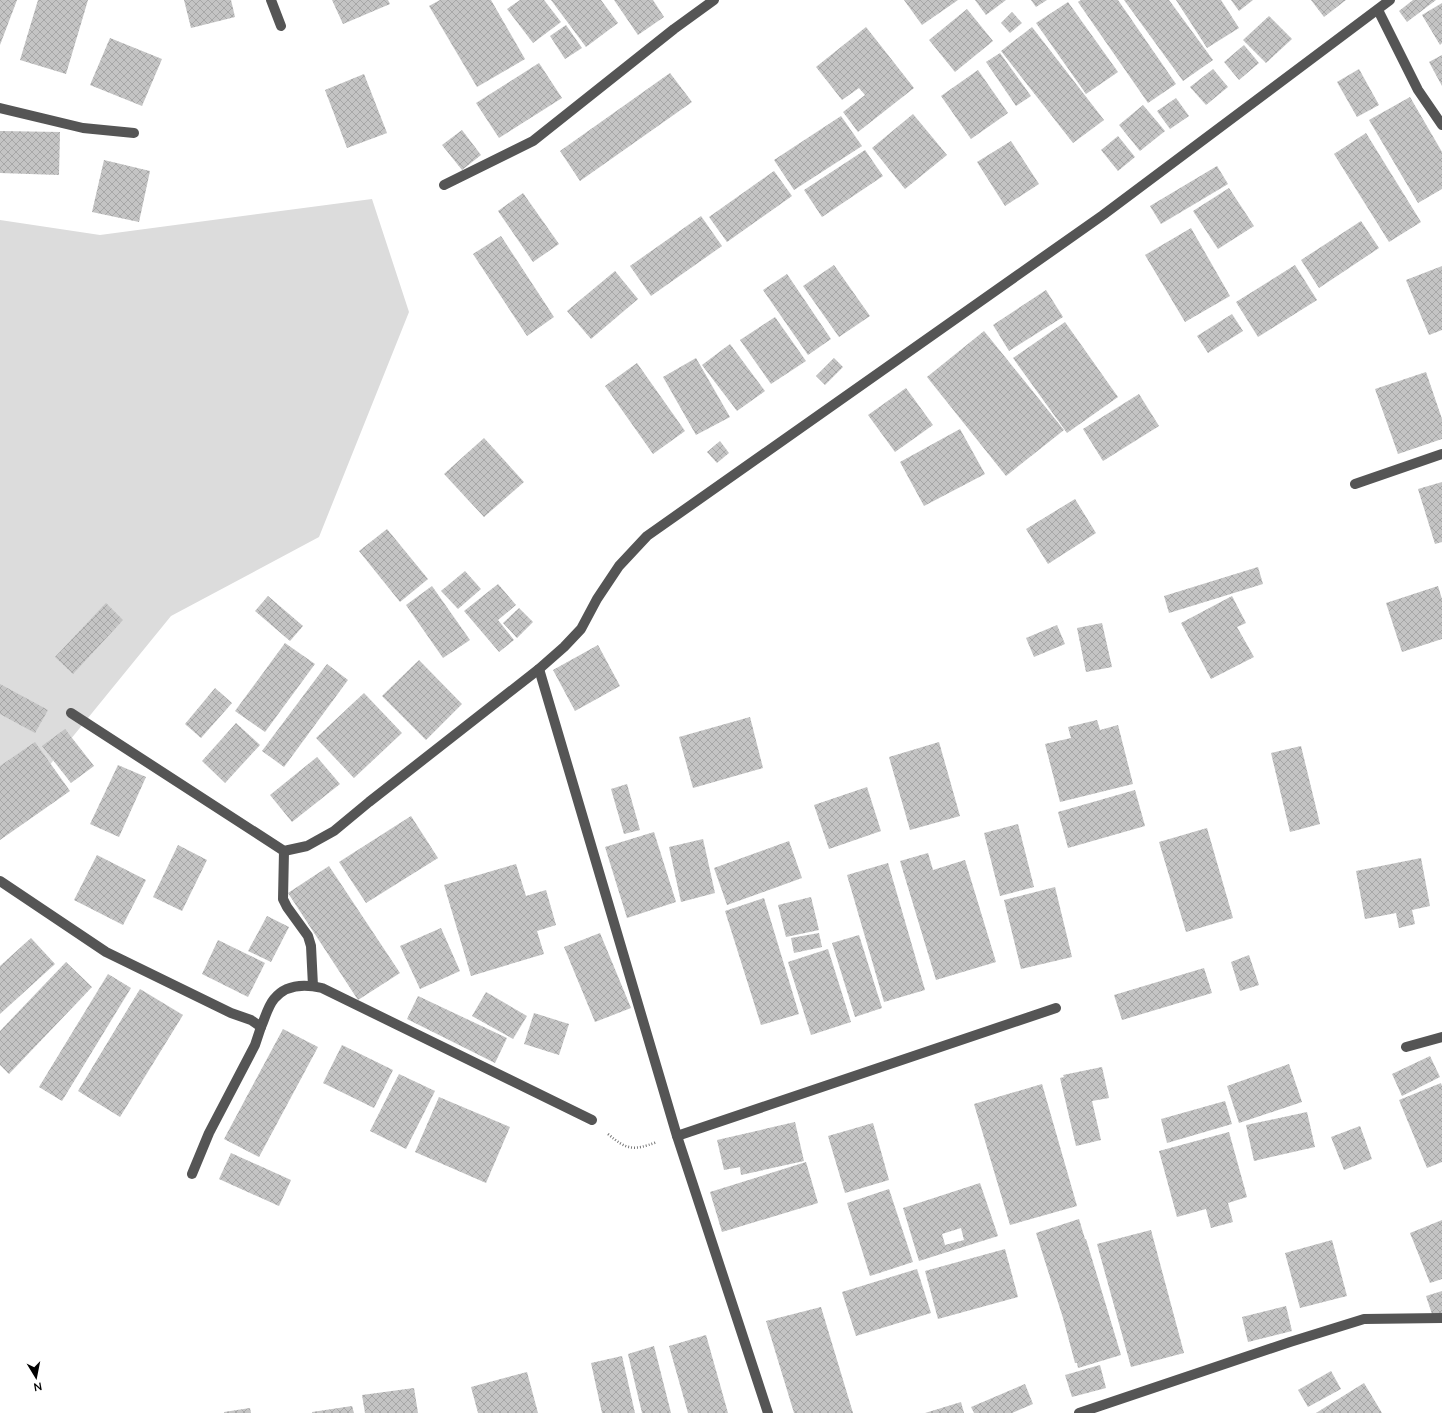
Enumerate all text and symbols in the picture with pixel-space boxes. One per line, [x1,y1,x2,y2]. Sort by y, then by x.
north arrow [16,1357,56,1397]
text: N [32,1379,43,1394]

